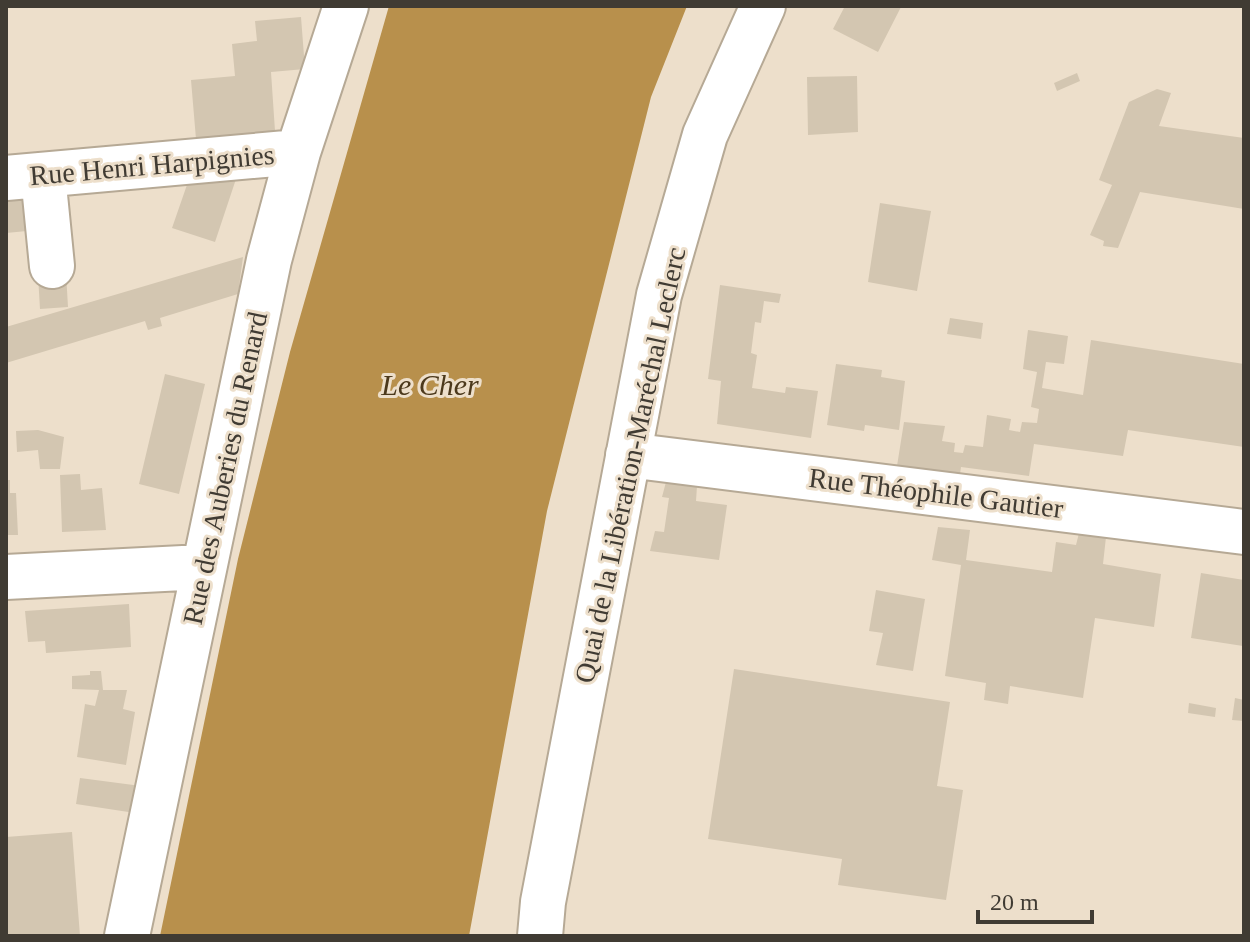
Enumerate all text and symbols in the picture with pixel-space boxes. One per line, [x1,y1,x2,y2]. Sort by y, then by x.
street label: Rue Henri Harpignies [28,139,276,191]
street label: Quai de la Libération-Maréchal Leclerc [569,244,691,686]
street label: Rue des Auberies du Renard [177,309,273,627]
water label: Le Cher [380,368,479,401]
street label: Rue Théophile Gautier [807,462,1066,524]
scale bar [978,874,1092,924]
text: 20 m [990,889,1039,915]

